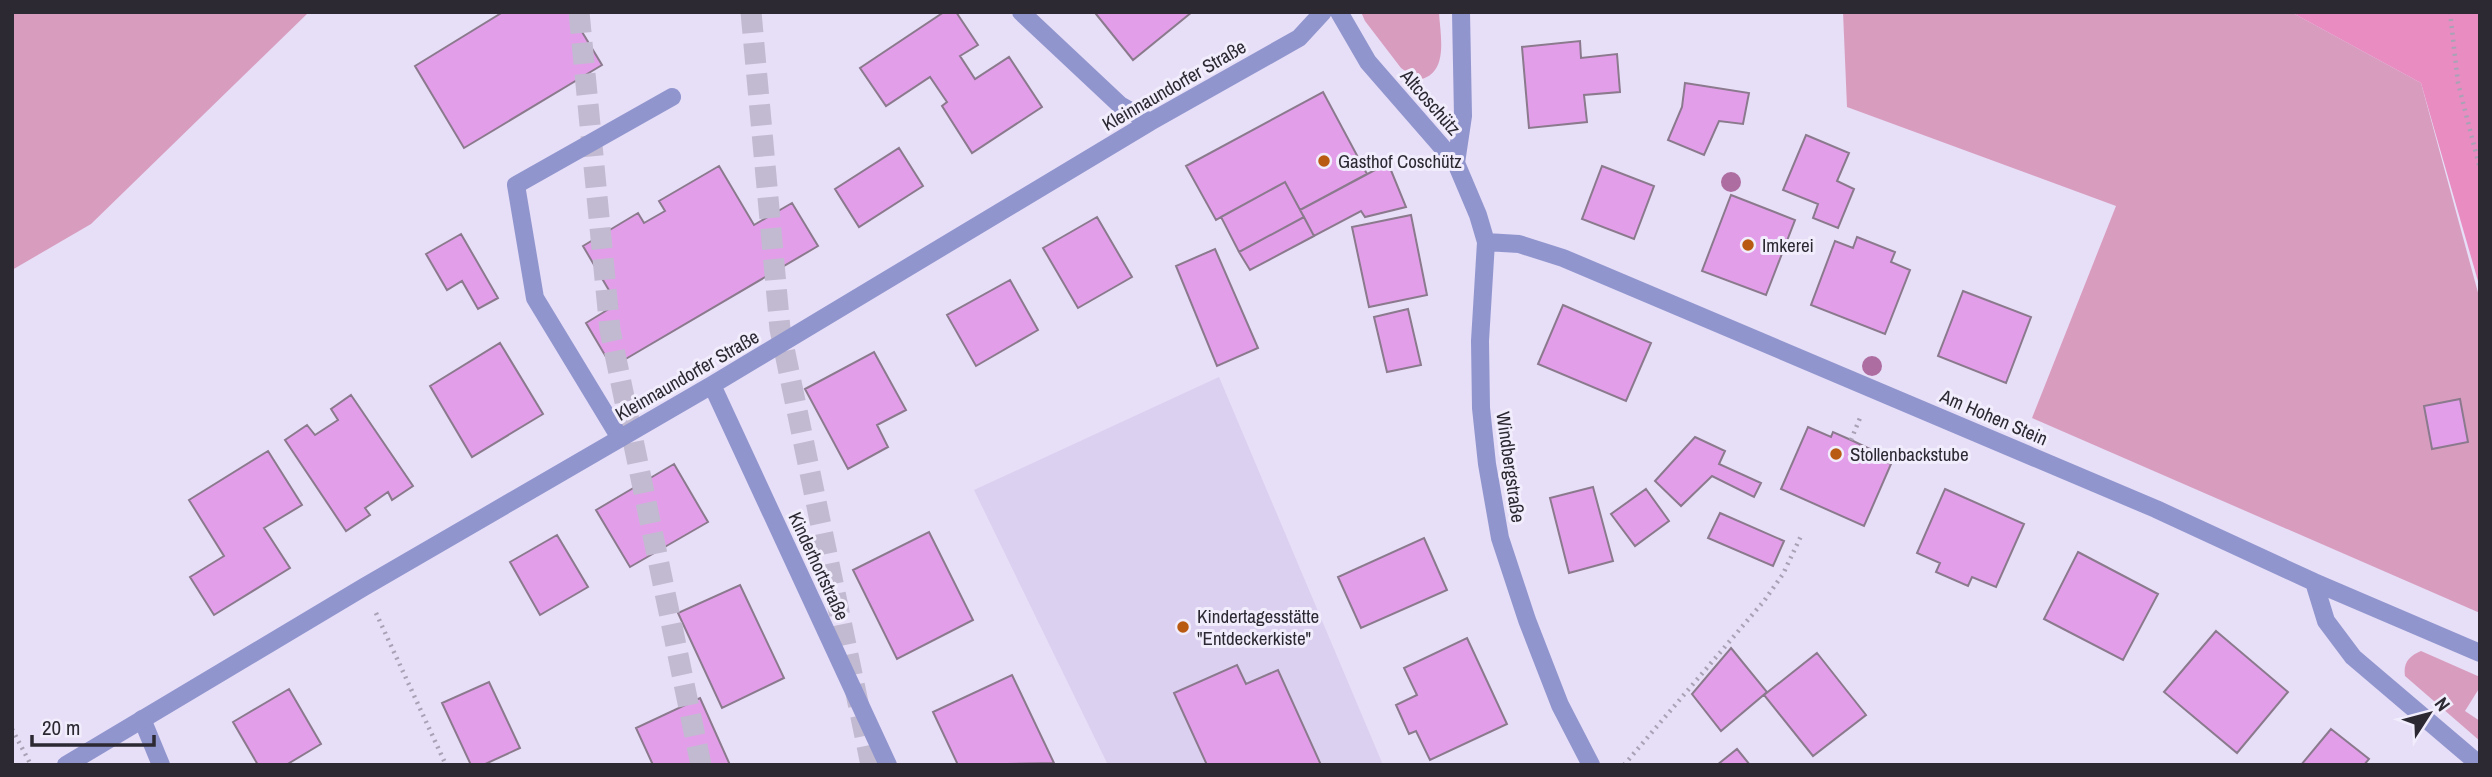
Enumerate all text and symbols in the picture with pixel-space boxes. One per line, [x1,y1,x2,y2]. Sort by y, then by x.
street label: Kleinnaundorfer Straße [1097,33,1251,137]
street label: Altcoschütz [1394,63,1467,141]
place label: Gasthof Coschütz [1338,148,1462,174]
marker: Gasthof Coschütz [1316,153,1332,169]
place label: Imkerei [1762,232,1814,258]
marker: Imkerei [1740,237,1756,253]
street label: Kleinnaundorfer Straße [610,323,764,427]
street label: Am Hohen Stein [1935,382,2052,451]
street label: Windbergstraße [1490,410,1532,524]
place label: Stollenbackstube [1850,441,1969,467]
marker: Stollenbackstube [1828,446,1844,462]
street label: Kinderhortstraße [783,508,855,624]
place label: Kindertagesstätte "Entdeckerkiste" [1197,603,1319,651]
marker: Kindertagesstätte "Entdeckerkiste" [1175,619,1191,635]
north arrow [2394,679,2464,749]
text: N [2429,692,2457,716]
scale bar [32,704,154,748]
text: 20 m [42,713,80,742]

